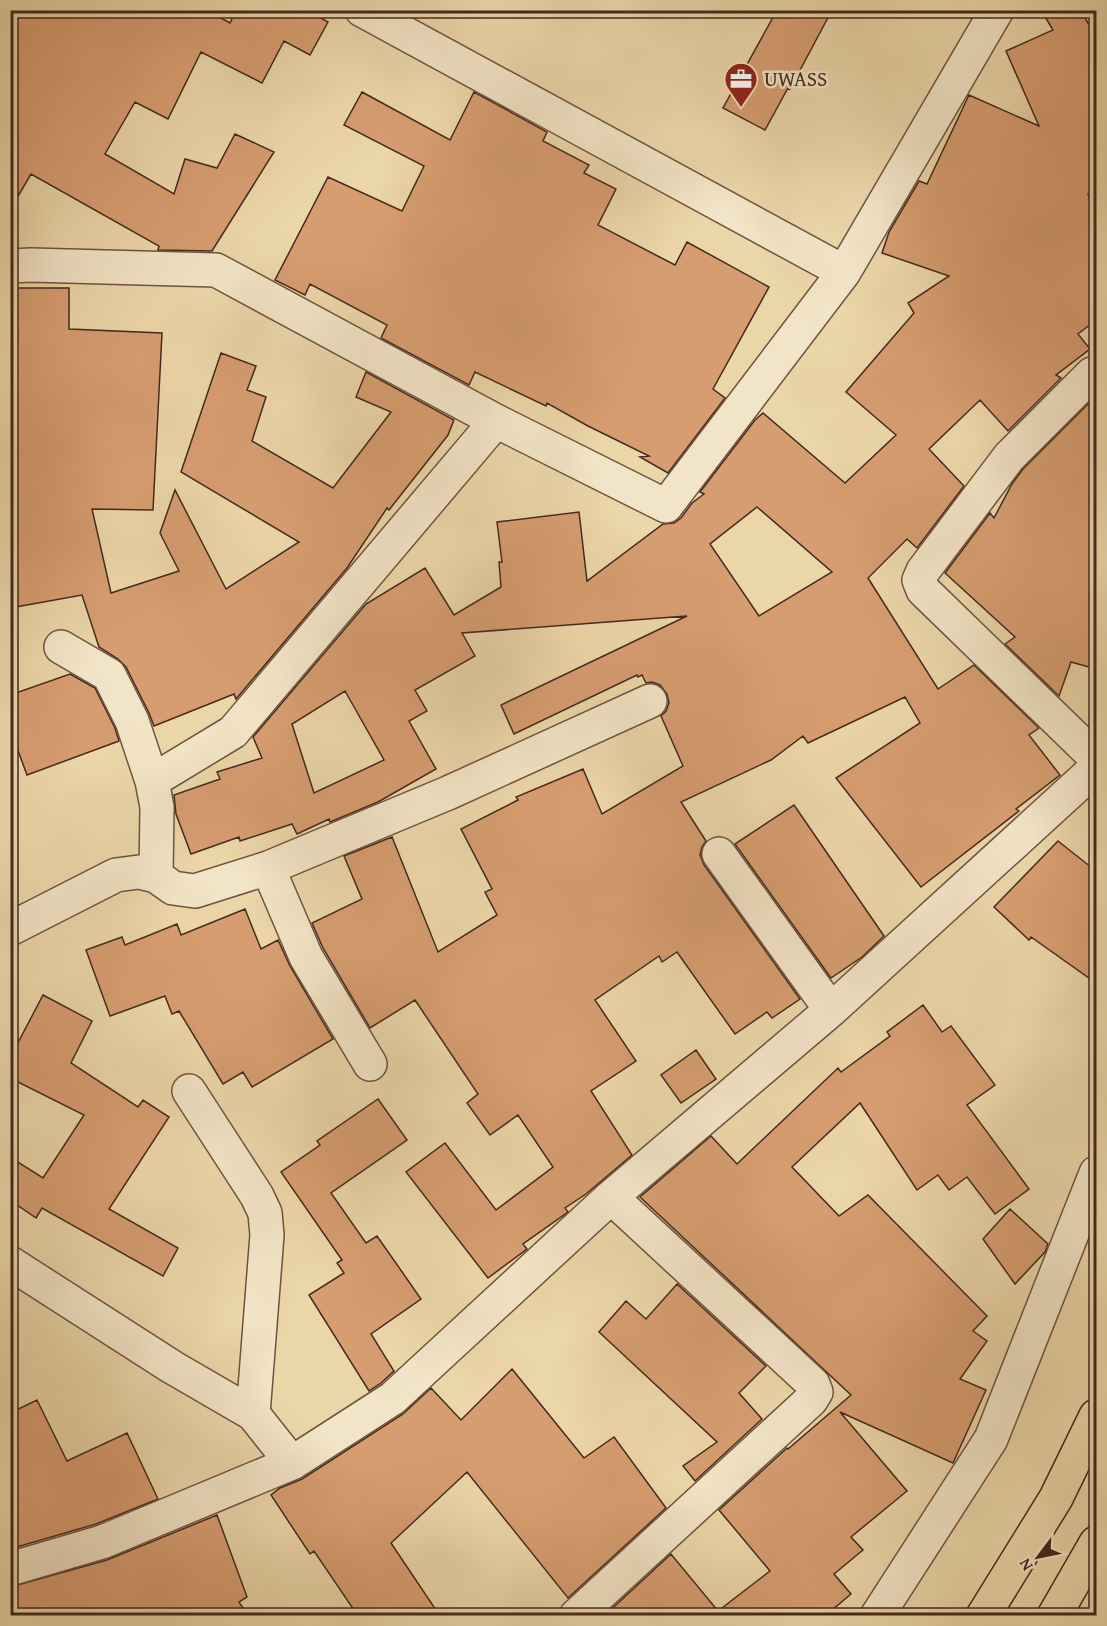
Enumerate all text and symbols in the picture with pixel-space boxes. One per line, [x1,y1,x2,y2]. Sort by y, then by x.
office icon: UWASS [723,61,759,108]
place label: UWASS [764,63,827,94]
north arrow [1008,1527,1068,1587]
text: N [1012,1554,1038,1576]

